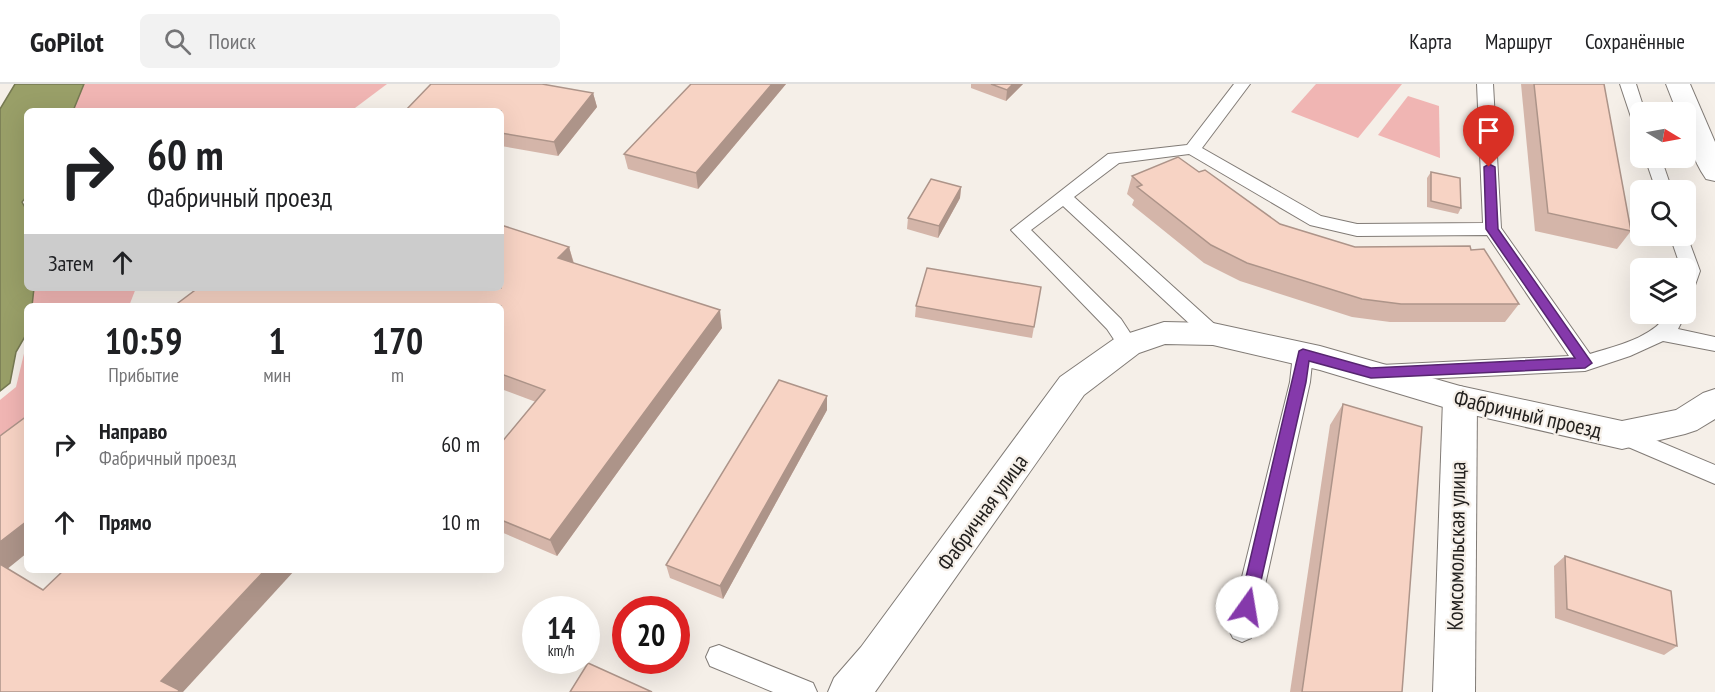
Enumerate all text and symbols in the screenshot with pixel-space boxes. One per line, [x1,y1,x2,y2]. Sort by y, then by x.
search box [140,14,560,68]
text: GoPilot [30,23,104,60]
icon: search [161,25,194,58]
text: Поиск [209,27,256,55]
text: Карта [1409,28,1452,55]
text: Маршрут [1485,28,1552,55]
text: Сохранённые [1585,28,1685,55]
north arrow [1630,102,1696,168]
map controls [1630,102,1696,324]
pin [1463,105,1514,167]
icon: arrive [1472,114,1505,147]
text: 60 m [147,127,224,182]
icon: right [48,132,126,210]
text: Фабричный проезд [147,180,332,214]
button: search [1630,180,1696,246]
icon: ahead [106,246,139,279]
text: Затем [48,249,94,277]
button: layers [1630,258,1696,324]
text: 10:59 [105,317,183,364]
text: 1 [269,317,286,364]
text: 170 [372,317,423,364]
text: Прибытие [108,362,179,388]
text: мин [263,362,291,388]
text: m [391,362,404,388]
street label: Фабричный проезд [1451,383,1605,445]
text: Направо [99,417,167,445]
icon: right [48,428,81,461]
text: 60 m [441,430,480,458]
text: Фабричный проезд [99,445,236,471]
street label: Фабричная улица [930,448,1034,576]
street label: Комсомольская улица [1441,461,1471,631]
icon: ahead [48,506,81,539]
text: Прямо [99,508,152,536]
text: 10 m [441,508,480,536]
position arrow [1215,575,1279,639]
speed limit sign: 20 [612,596,690,674]
text: 14 [547,608,575,647]
text: km/h [548,641,574,660]

